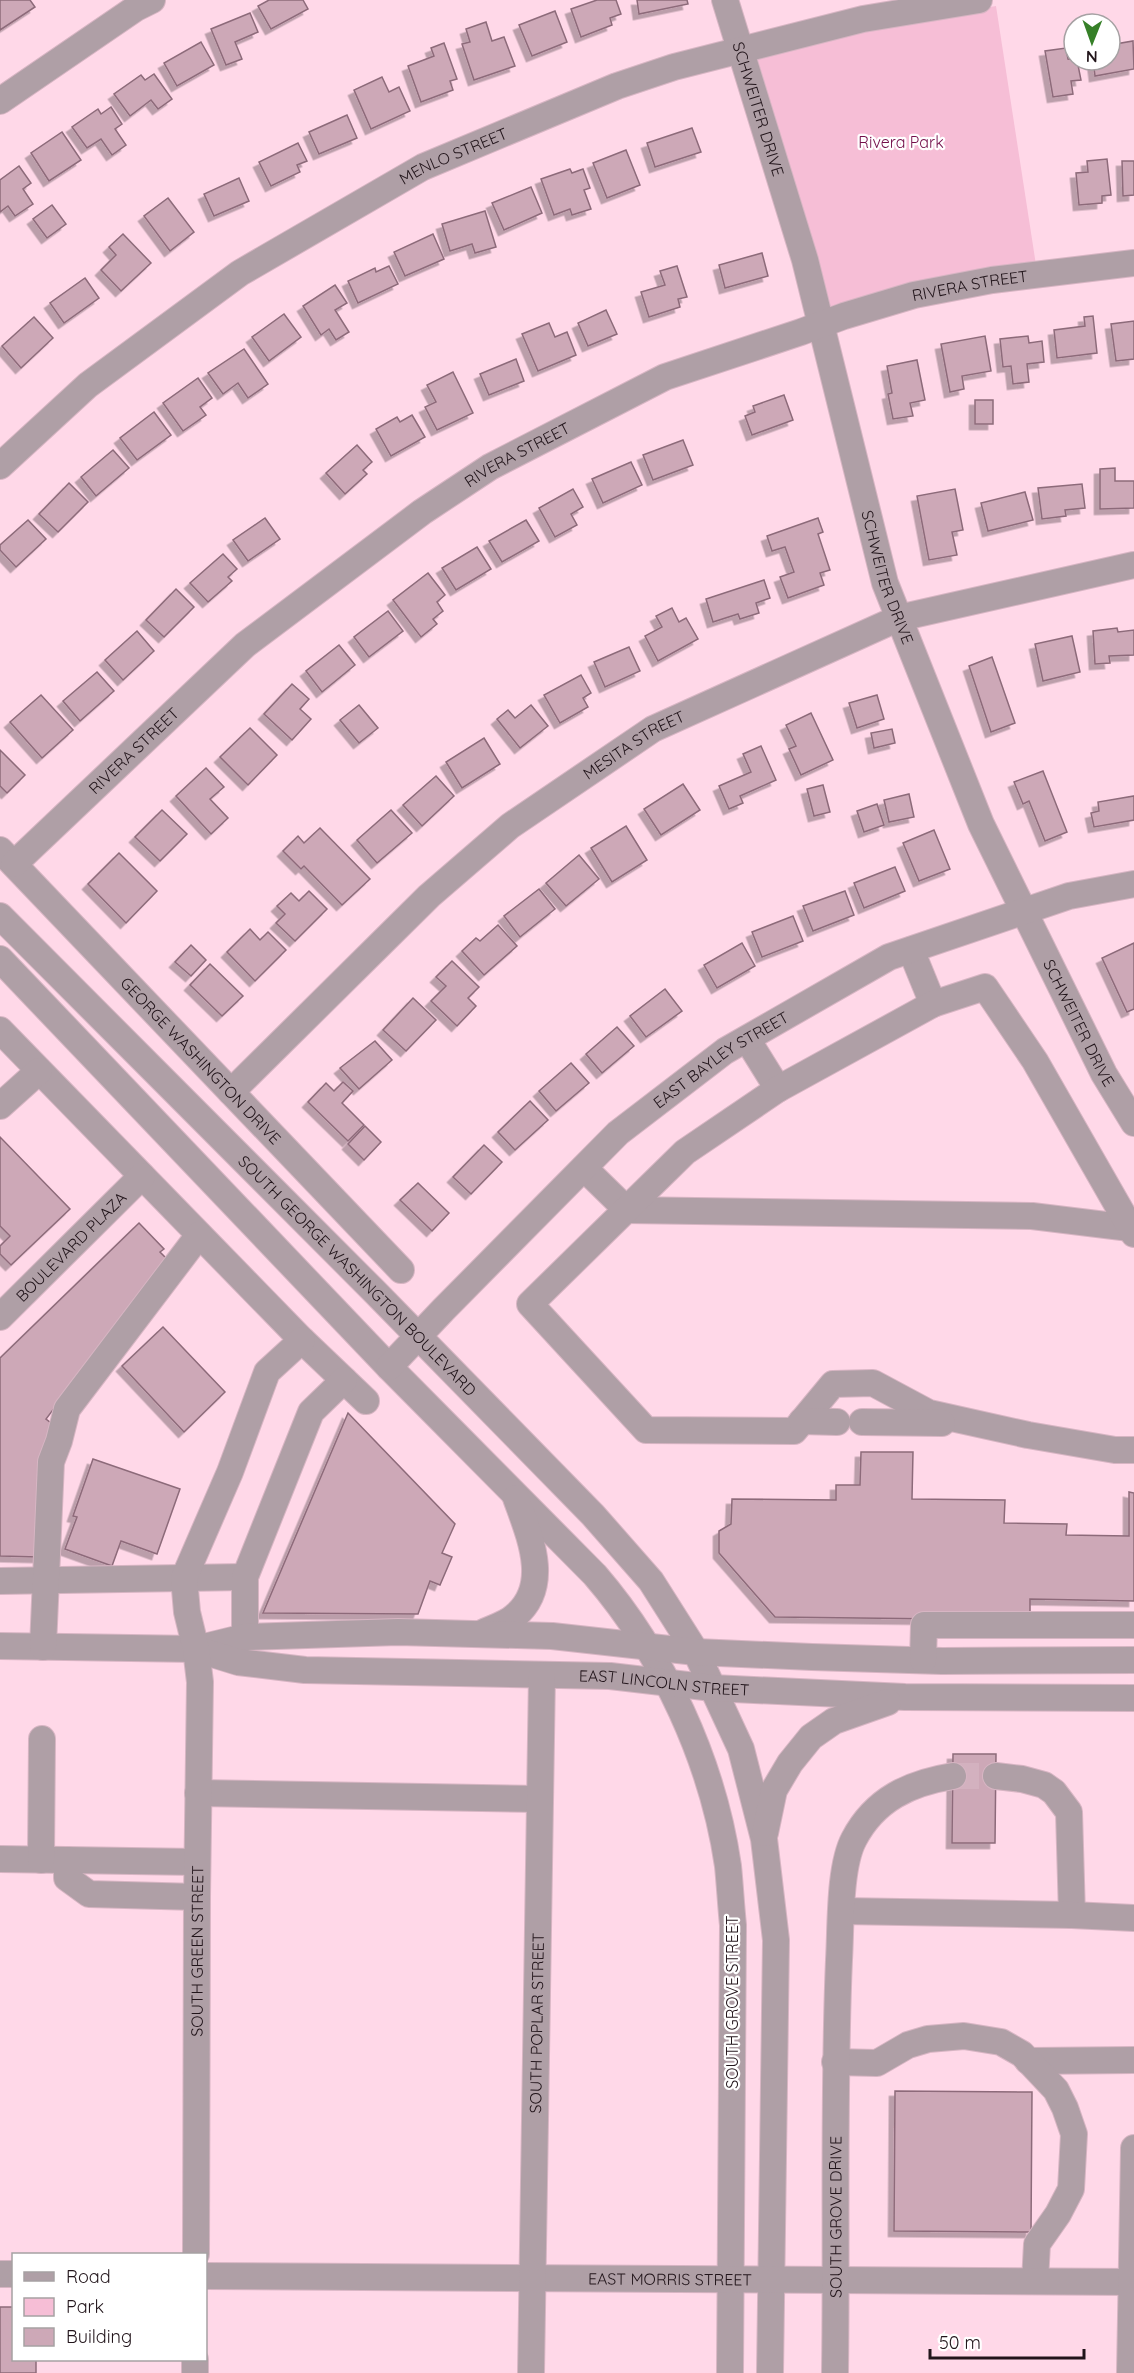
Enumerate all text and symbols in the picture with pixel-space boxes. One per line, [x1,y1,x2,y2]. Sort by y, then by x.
north arrow [1062,12,1122,72]
street label: SCHWEITER DRIVE [728,39,789,179]
text: N [1086,47,1098,67]
street label: MENLO STREET [395,123,510,189]
park label: Rivera Park [858,132,944,152]
street label: RIVERA STREET [910,266,1029,305]
street label: RIVERA STREET [460,418,573,491]
street label: SCHWEITER DRIVE [857,508,918,647]
street label: RIVERA STREET [84,703,183,798]
street label: MESITA STREET [579,706,688,784]
street label: SCHWEITER DRIVE [1039,956,1119,1090]
street label: GEORGE WASHINGTON DRIVE [116,973,285,1148]
street label: EAST BAYLEY STREET [649,1007,792,1113]
street label: SOUTH GEORGE WASHINGTON BOULEVARD [234,1151,481,1400]
street label: BOULEVARD PLAZA [11,1187,130,1306]
street label: EAST LINCOLN STREET [579,1665,750,1700]
street label: SOUTH GREEN STREET [187,1865,207,2037]
street label: SOUTH GROVE STREET [722,1915,742,2089]
street label: SOUTH POPLAR STREET [525,1932,548,2114]
street label: SOUTH GROVE DRIVE [825,2136,846,2298]
legend [12,2253,207,2361]
text: Road [66,2265,111,2288]
street label: EAST MORRIS STREET [588,2268,752,2290]
text: Park [66,2295,104,2318]
scale bar [930,2322,1084,2360]
text: Building [66,2325,132,2348]
text: 50 m [939,2331,981,2354]

